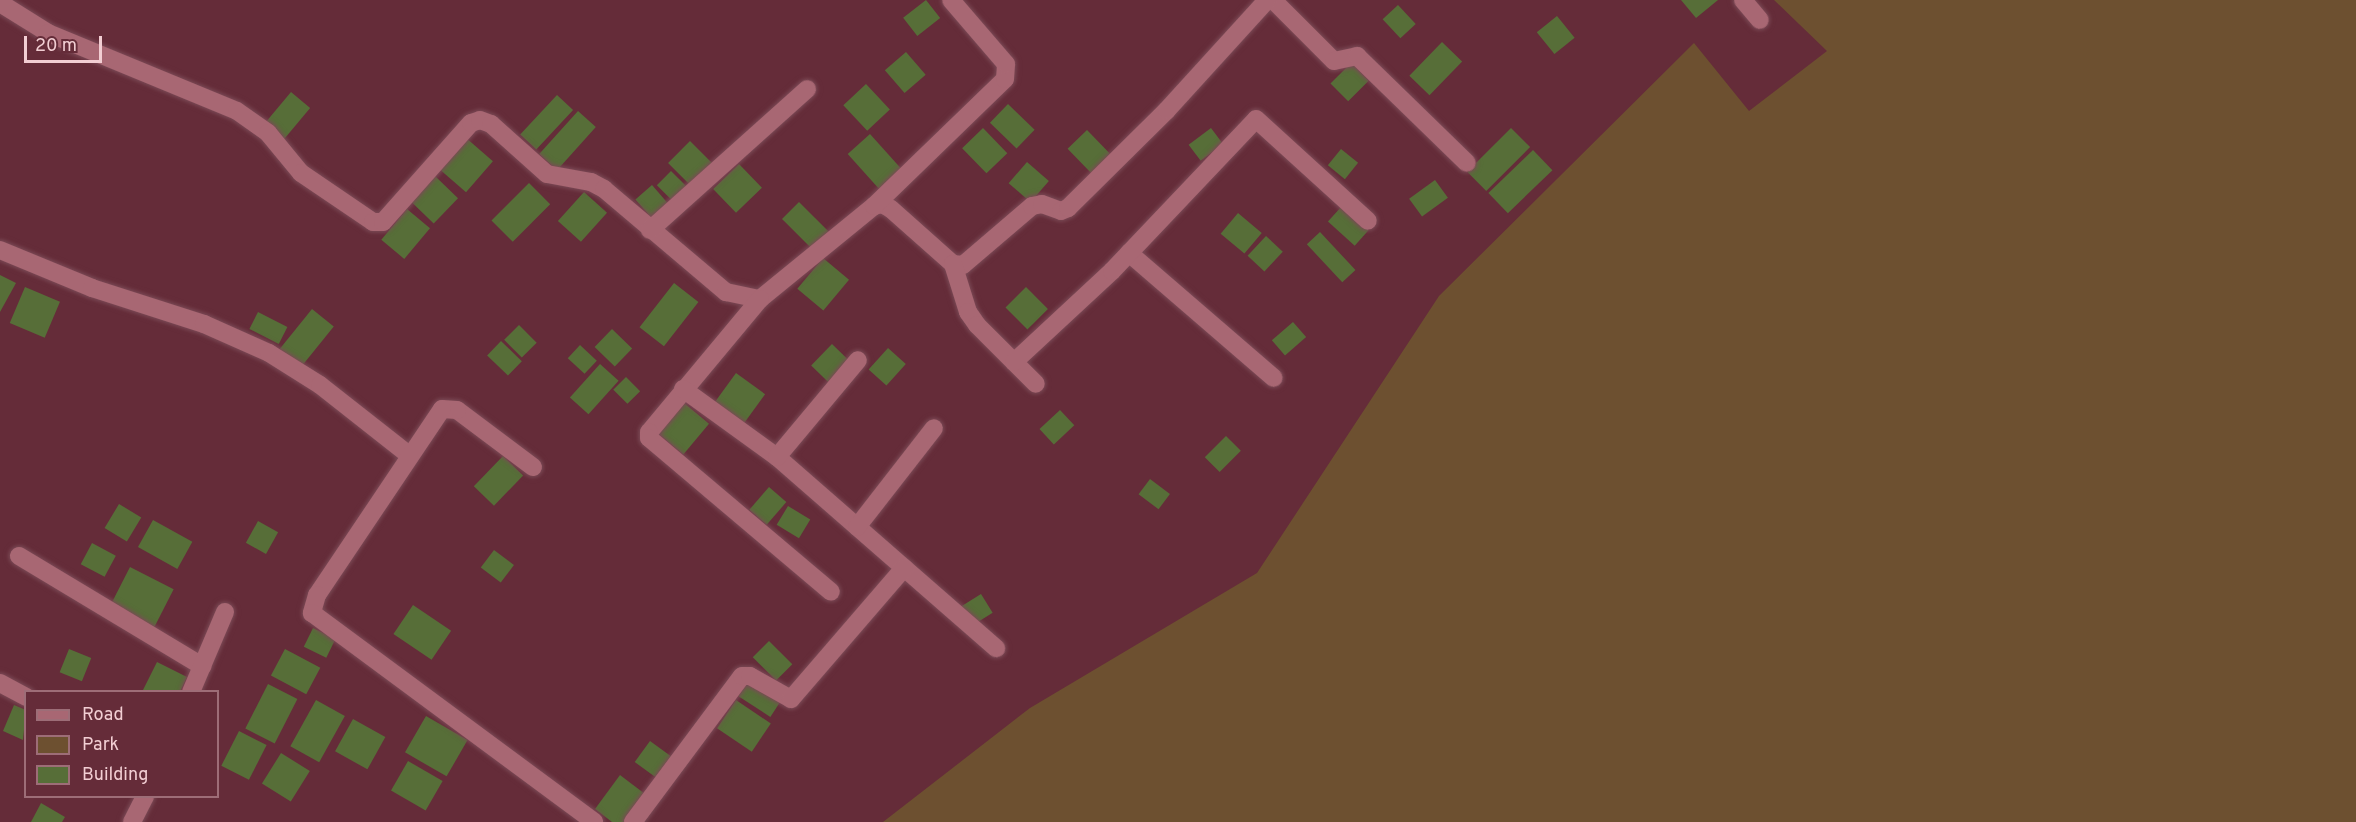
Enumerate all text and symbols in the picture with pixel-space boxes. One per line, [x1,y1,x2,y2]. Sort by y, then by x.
scale bar [27,24,105,62]
text: 20 m [35,35,77,58]
legend [24,690,219,798]
text: Road [82,704,124,727]
text: Park [82,734,119,757]
text: Building [82,764,148,787]

